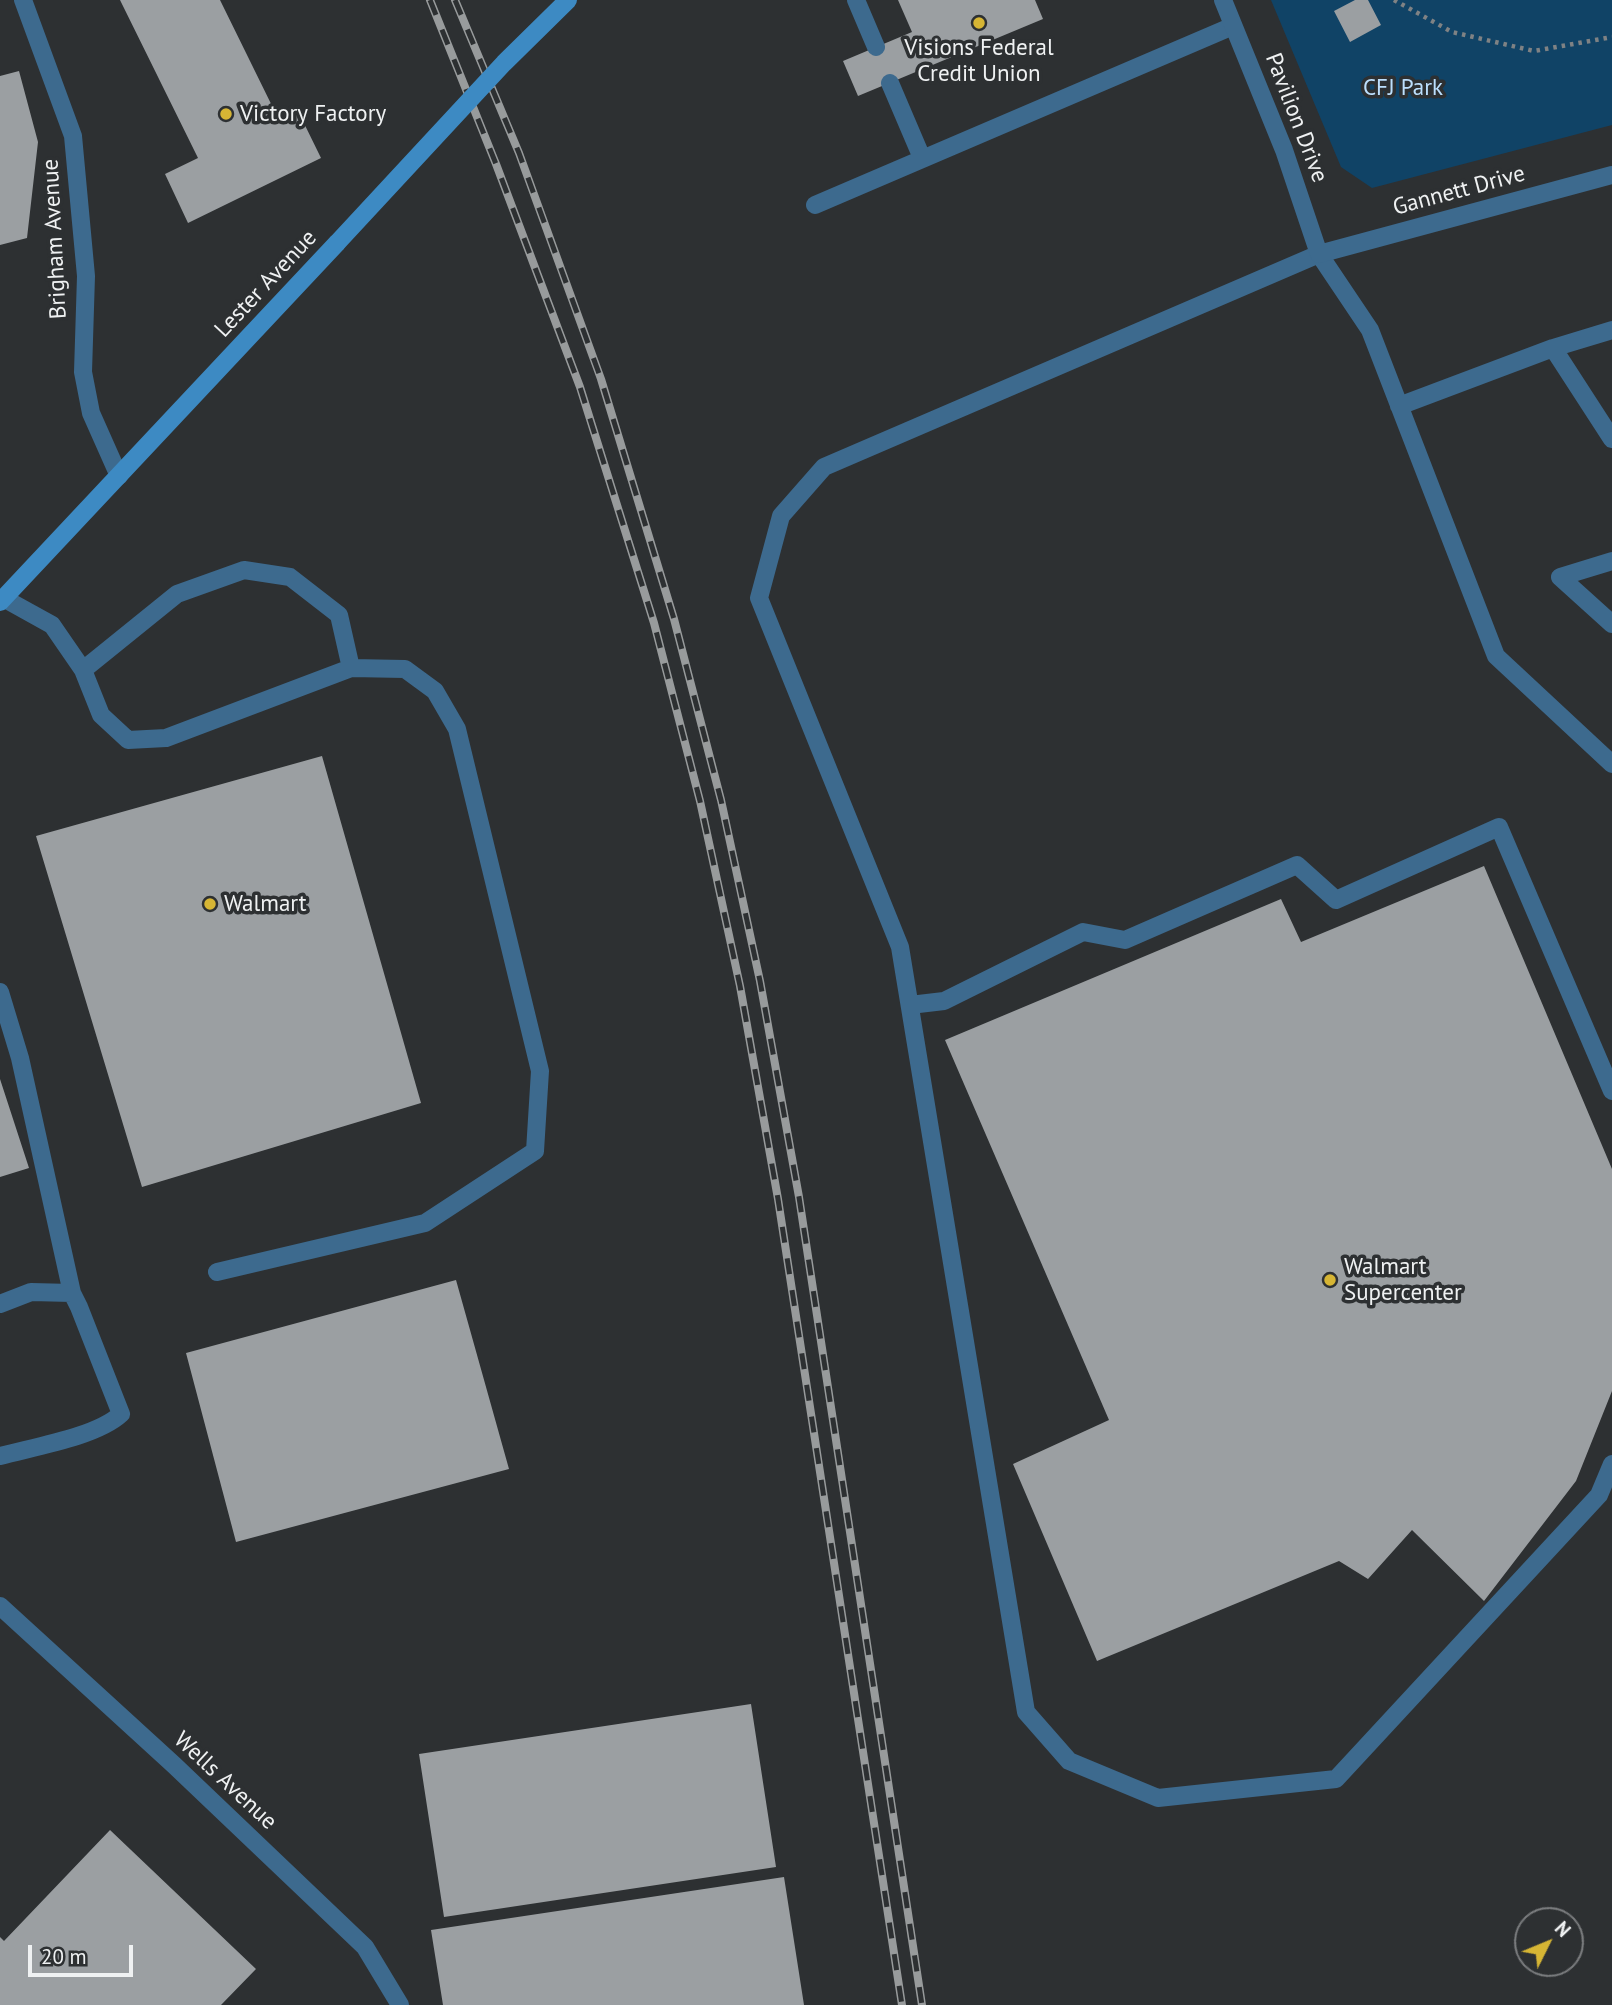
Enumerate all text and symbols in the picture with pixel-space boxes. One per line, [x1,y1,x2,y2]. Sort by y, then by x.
marker: Visions Federal Credit Union [971,15,987,31]
place label: Visions Federal Credit Union [904,34,1054,88]
street label: Pavilion Drive [1259,49,1333,187]
park label: CFJ Park [1363,74,1443,102]
place label: Victory Factory [240,100,386,128]
marker: Victory Factory [218,106,234,122]
street label: Brigham Avenue [37,158,73,320]
street label: Gannett Drive [1390,160,1528,222]
street label: Lester Avenue [209,225,323,343]
place label: Walmart [224,890,307,918]
marker: Walmart [202,896,218,912]
place label: Walmart Supercenter [1344,1253,1462,1307]
marker: Walmart Supercenter [1322,1272,1338,1288]
street label: Wells Avenue [168,1726,282,1836]
north arrow [1514,1907,1584,1977]
text: N [1550,1916,1576,1942]
scale bar [32,1932,136,1976]
text: 20 m [41,1943,87,1970]

